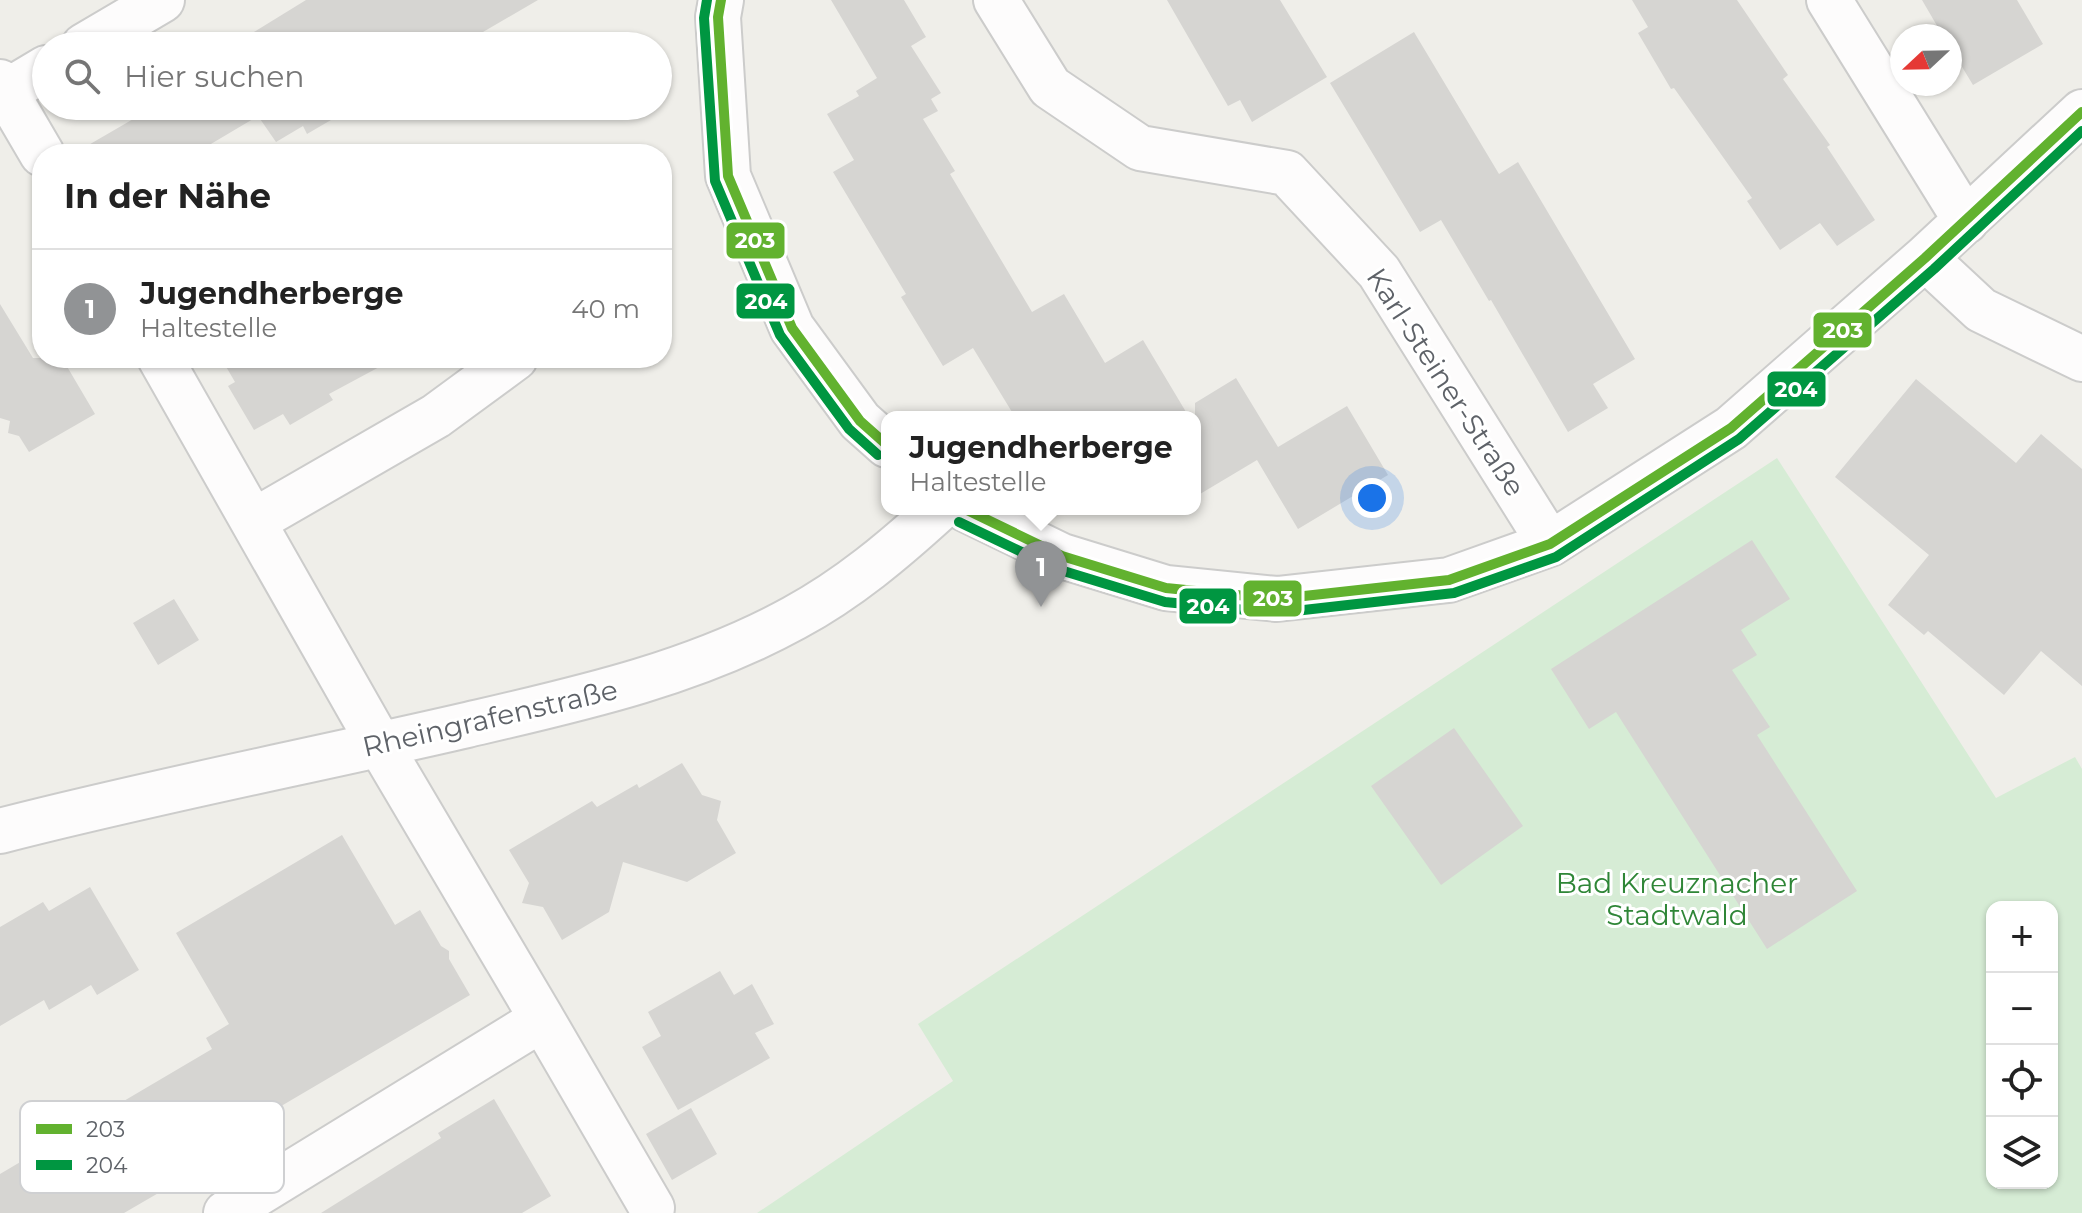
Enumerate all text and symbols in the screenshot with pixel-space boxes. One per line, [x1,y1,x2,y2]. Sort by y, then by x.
north arrow [1890,24,1962,96]
search box [32,32,672,120]
icon: search [60,54,104,98]
text: Hier suchen [124,58,305,95]
text: In der Nähe [64,175,271,217]
line badge: 203 [725,221,786,260]
text: 203 [735,227,775,254]
street label: Karl-Steiner-Straße [1360,262,1532,502]
text: Jugendherberge [140,275,403,312]
line badge: 204 [735,282,796,320]
text: 204 [744,288,788,315]
text: 1 [85,293,95,325]
text: 40 m [571,293,640,325]
line badge: 203 [1812,311,1873,349]
text: Haltestelle [140,312,277,344]
text: 203 [1823,317,1863,344]
line badge: 204 [1766,370,1827,408]
text: 204 [1774,376,1818,403]
popup [881,411,1201,515]
text: Jugendherberge [909,429,1173,466]
text: Haltestelle [909,466,1047,498]
your location [1352,478,1392,518]
pin: 1 [1015,541,1067,607]
line badge: 203 [1242,579,1303,618]
text: 203 [1253,585,1293,612]
line badge: 204 [1178,587,1238,625]
text: 204 [1186,593,1230,620]
street label: Rheingrafenstraße [359,672,621,764]
park label: Bad Kreuznacher Stadtwald [1556,866,1798,932]
map controls [1986,901,2058,1189]
button: + [1986,901,2058,973]
button: − [1986,973,2058,1045]
button: locate [1986,1045,2058,1117]
legend [20,1101,284,1193]
text: 203 [86,1116,125,1143]
button: layers [1986,1117,2058,1189]
text: 204 [86,1152,128,1179]

